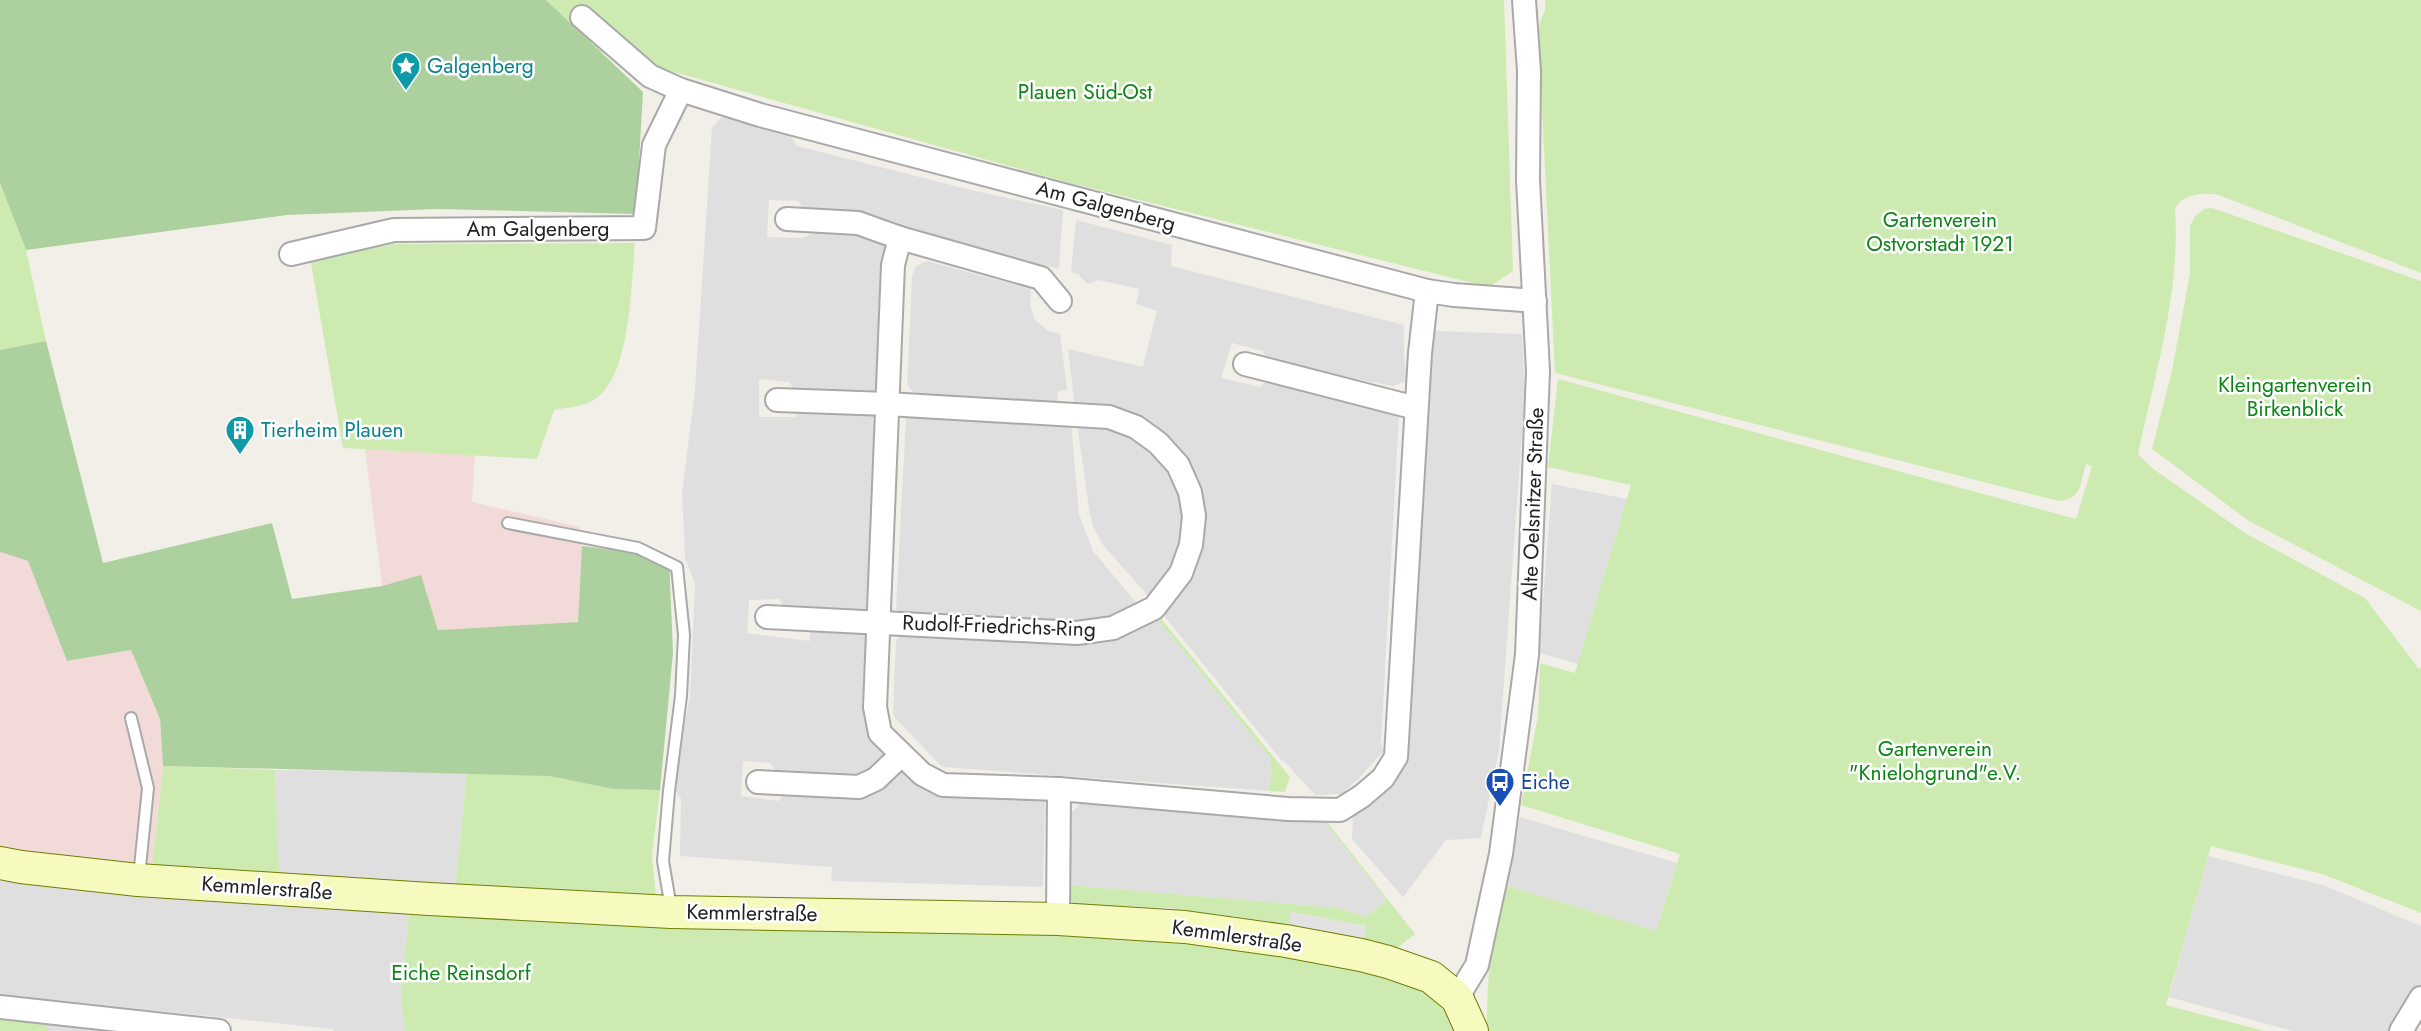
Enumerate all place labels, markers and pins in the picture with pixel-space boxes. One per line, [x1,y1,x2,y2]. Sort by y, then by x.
place icon: Galgenberg [390,50,422,92]
place label: Galgenberg [427,51,534,81]
building icon: Tierheim Plauen [224,414,256,456]
place label: Tierheim Plauen [261,415,404,445]
bus stop icon: Eiche [1484,766,1516,808]
place label: Eiche [1521,767,1570,797]

